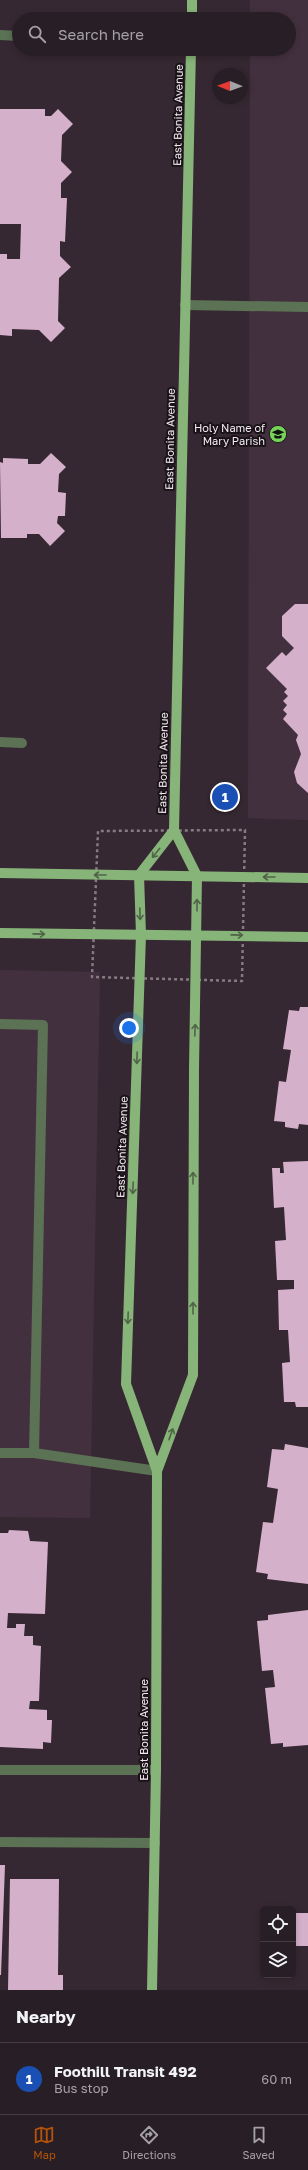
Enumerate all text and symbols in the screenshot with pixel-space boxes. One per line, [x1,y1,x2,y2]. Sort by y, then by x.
search box [12,12,296,56]
icon: search [26,23,48,45]
text: Search here [58,25,144,43]
street label: East Bonita Avenue [170,64,185,166]
north arrow [212,68,248,104]
street label: East Bonita Avenue [162,388,177,490]
place label: Holy Name of Mary Parish [194,421,265,447]
school or university icon: Holy Name of Mary Parish [268,424,288,444]
street label: East Bonita Avenue [155,712,170,814]
pin: 1 [212,782,238,812]
one-way arrow [152,847,161,858]
one-way arrow [94,871,107,879]
one-way arrow [263,873,276,881]
one-way arrow [193,899,201,912]
one-way arrow [137,907,144,920]
one-way arrow [32,930,45,937]
one-way arrow [230,931,243,939]
your location [119,1018,139,1038]
one-way arrow [191,1024,199,1037]
one-way arrow [133,1051,141,1064]
street label: East Bonita Avenue [113,1096,130,1198]
one-way arrow [189,1172,197,1185]
one-way arrow [129,1181,137,1194]
one-way arrow [189,1302,197,1315]
one-way arrow [125,1311,132,1324]
one-way arrow [168,1428,175,1441]
street label: East Bonita Avenue [137,1679,150,1781]
map controls [260,1906,296,1978]
button: locate [260,1906,296,1942]
button: layers [260,1942,296,1978]
text: Nearby [16,2006,76,2027]
text: Foothill Transit 492 [54,2062,197,2080]
text: 1 [26,2071,32,2087]
text: 60 m [261,2071,292,2087]
text: Bus stop [54,2080,109,2096]
tab: Map [33,2124,56,2161]
tab: Directions [122,2124,176,2161]
tab: Saved [243,2124,275,2161]

